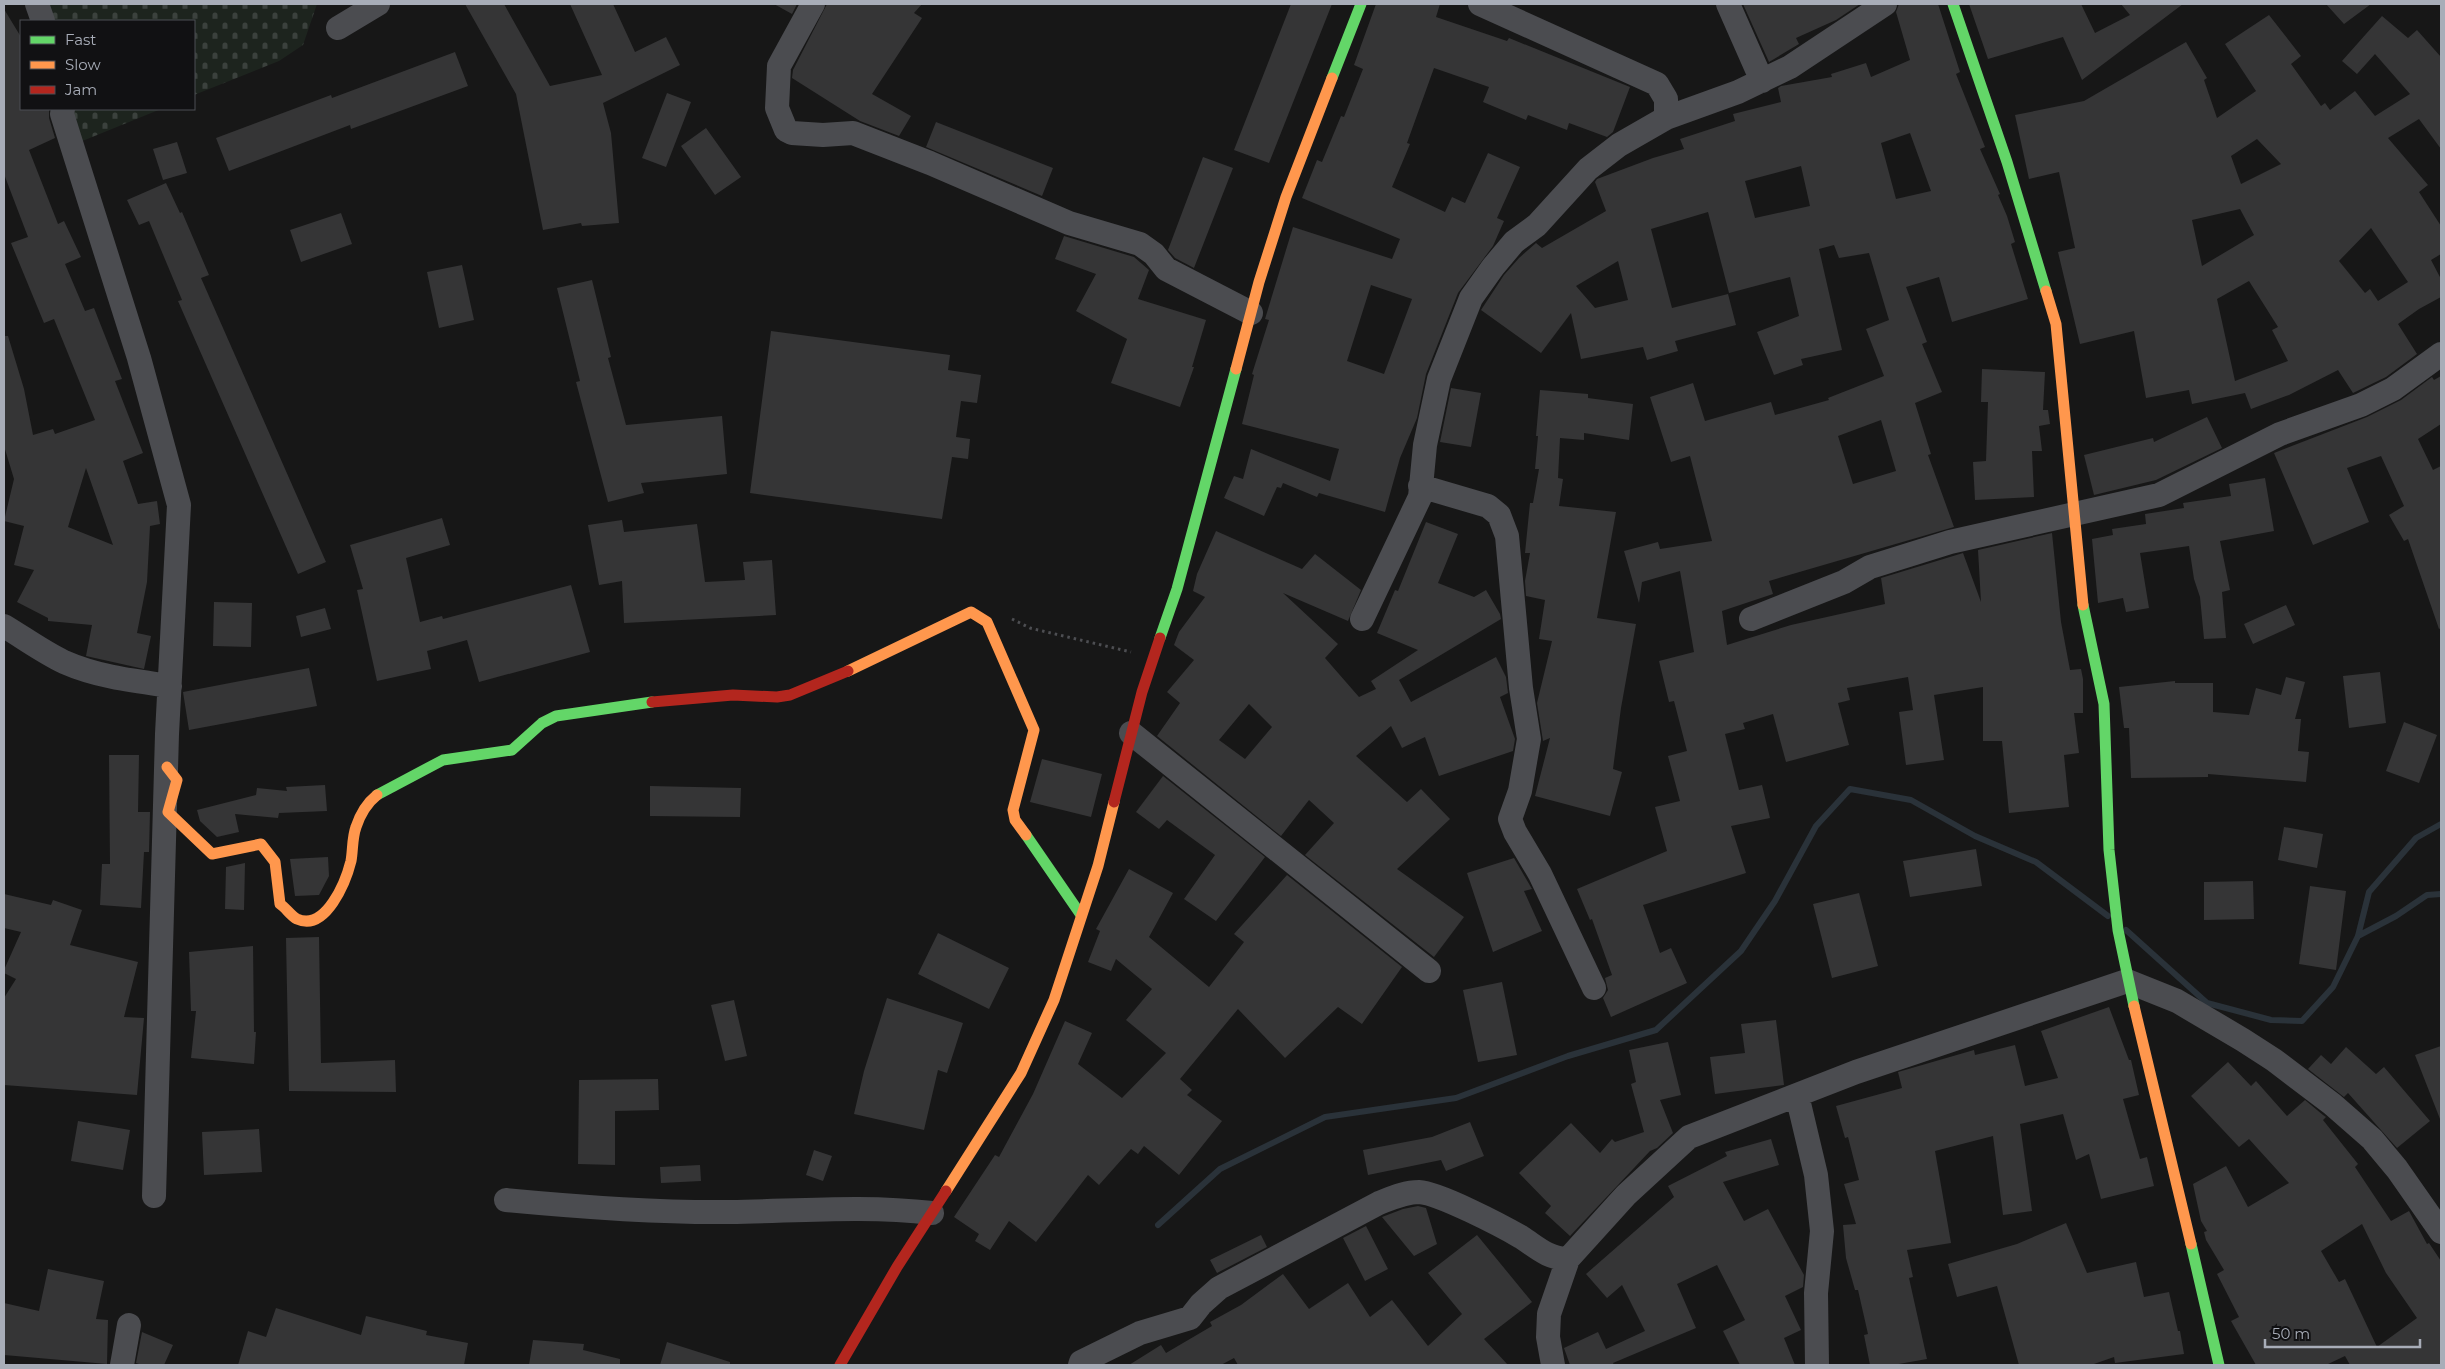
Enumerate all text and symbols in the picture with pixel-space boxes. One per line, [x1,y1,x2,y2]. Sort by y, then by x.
legend [20,20,195,110]
text: Fast [65,30,96,49]
text: Slow [65,55,101,74]
text: Jam [64,80,97,99]
scale bar [2265,1316,2420,1348]
text: 50 m [2272,1324,2310,1343]

